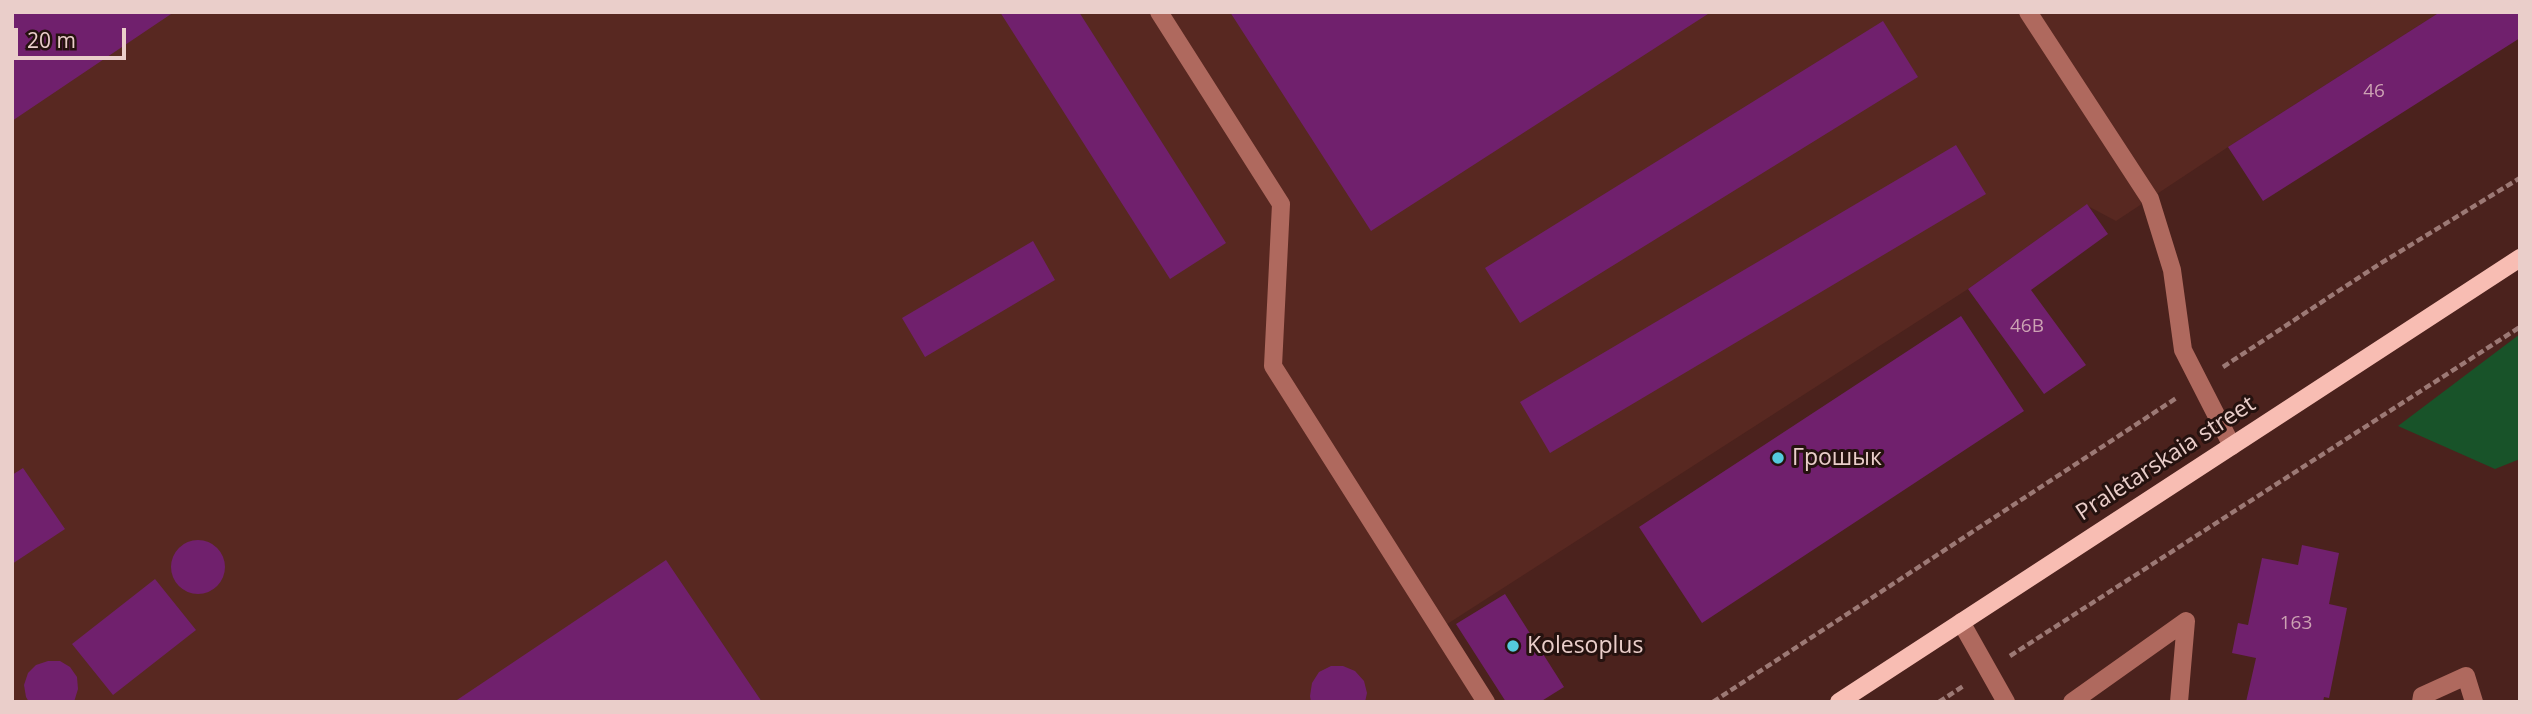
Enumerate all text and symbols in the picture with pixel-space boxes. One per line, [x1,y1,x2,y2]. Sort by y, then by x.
scale bar [18,14,130,58]
text: 20 m [27,26,76,54]
house number: 46 [2363,81,2385,103]
house number: 46В [2010,316,2044,338]
street label: Praletarskaia street [2071,391,2261,527]
place label: Грошык [1792,444,1882,472]
marker: Грошык [1770,450,1786,466]
house number: 163 [2280,613,2312,635]
place label: Kolesoplus [1527,632,1643,660]
marker: Kolesoplus [1505,638,1521,654]

